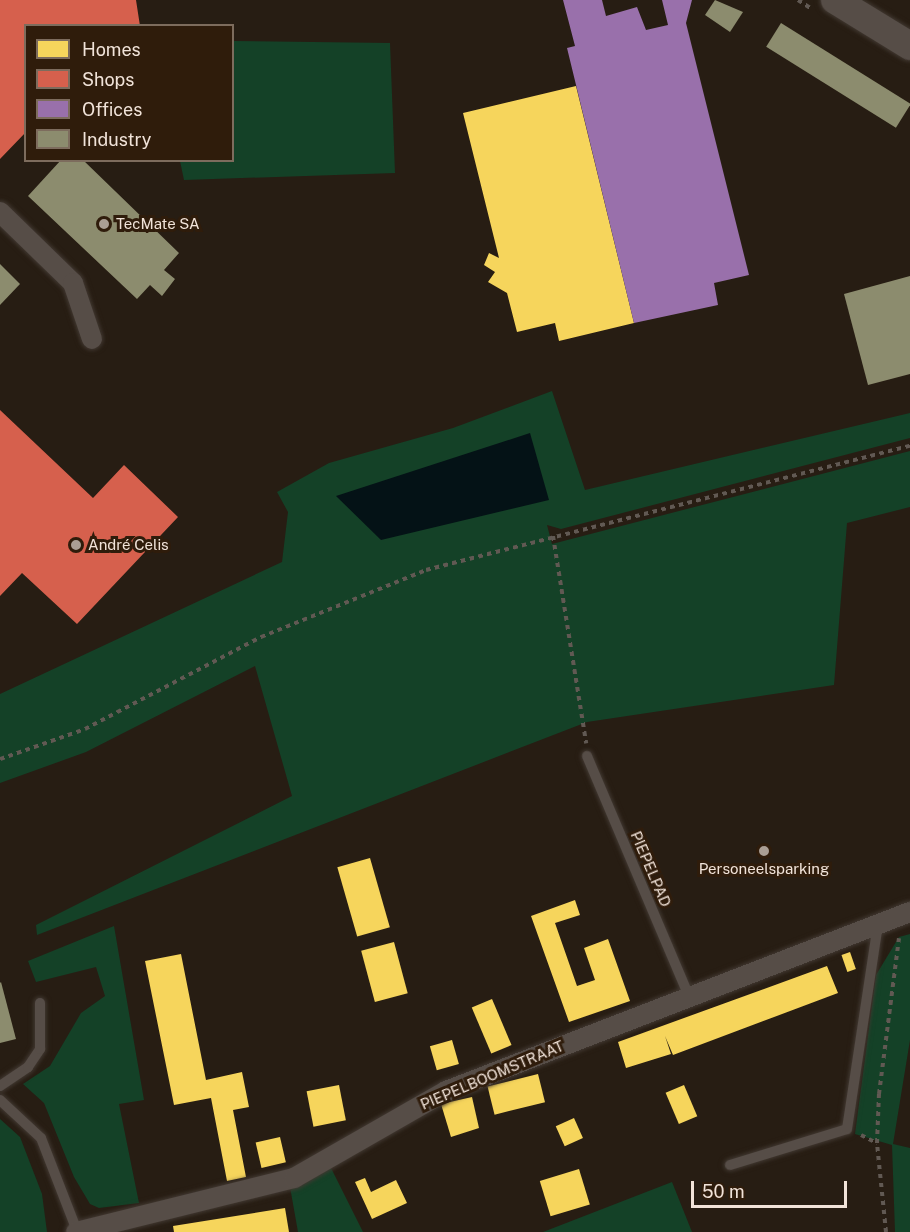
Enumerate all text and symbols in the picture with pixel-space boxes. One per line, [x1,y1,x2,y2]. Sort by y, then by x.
legend [24,24,234,162]
text: Homes [82,39,141,60]
text: Shops [82,69,134,90]
text: Offices [82,99,142,120]
text: Industry [82,129,151,150]
place label: TecMate SA [116,215,200,233]
marker: TecMate SA [97,217,111,231]
place label: André Celis [88,536,169,554]
marker: André Celis [69,538,83,552]
street label: PIEPELPAD [627,828,675,910]
marker: Personeelsparking [757,844,771,858]
place label: Personeelsparking [699,860,829,878]
street label: PIEPELBOOMSTRAAT [418,1037,566,1113]
scale bar [694,1169,850,1207]
text: 50 m [702,1181,745,1202]

